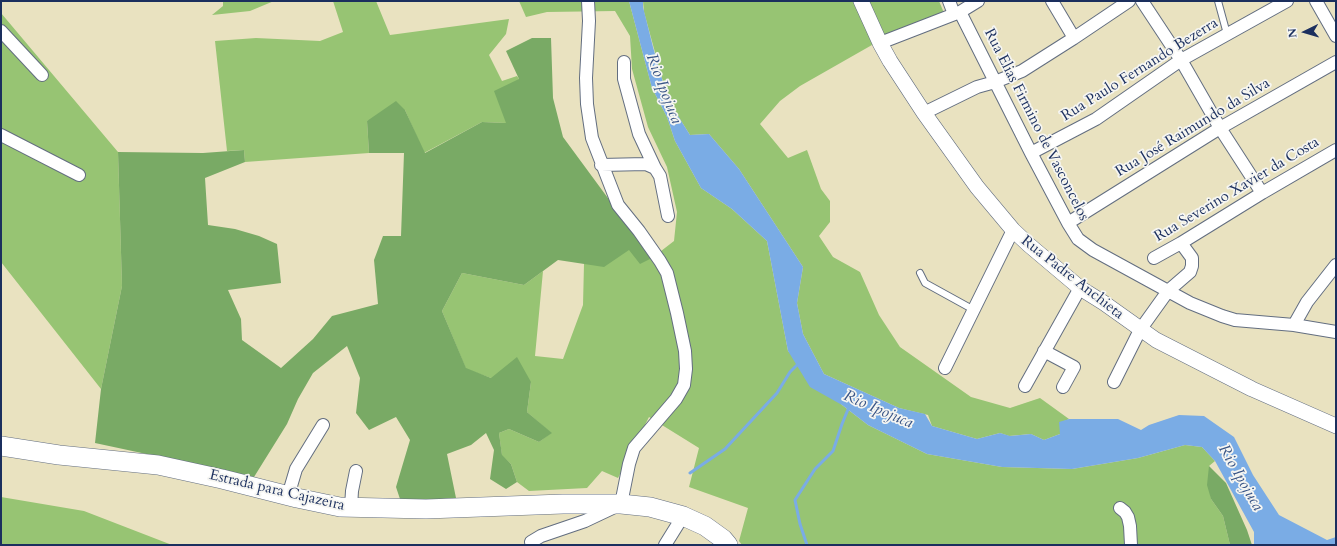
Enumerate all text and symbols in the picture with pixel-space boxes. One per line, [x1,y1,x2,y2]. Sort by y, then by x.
north arrow [1285,12,1325,52]
street label: Rua Paulo Fernando Bezerra [1058,14,1222,126]
street label: Rua Elias Firmino de Vasconcelos [980,26,1092,224]
text: N [1285,28,1300,39]
water label: Rio Ipojuca [641,51,685,127]
street label: Rua José Raimundo da Silva [1113,75,1273,181]
street label: Rua Severino Xavier da Costa [1151,134,1323,246]
street label: Rua Padre Anchieta [1017,232,1127,324]
water label: Rio Ipojuca [840,387,916,433]
water label: Rio Ipojuca [1213,441,1267,515]
street label: Estrada para Cajazeira [208,467,346,515]

